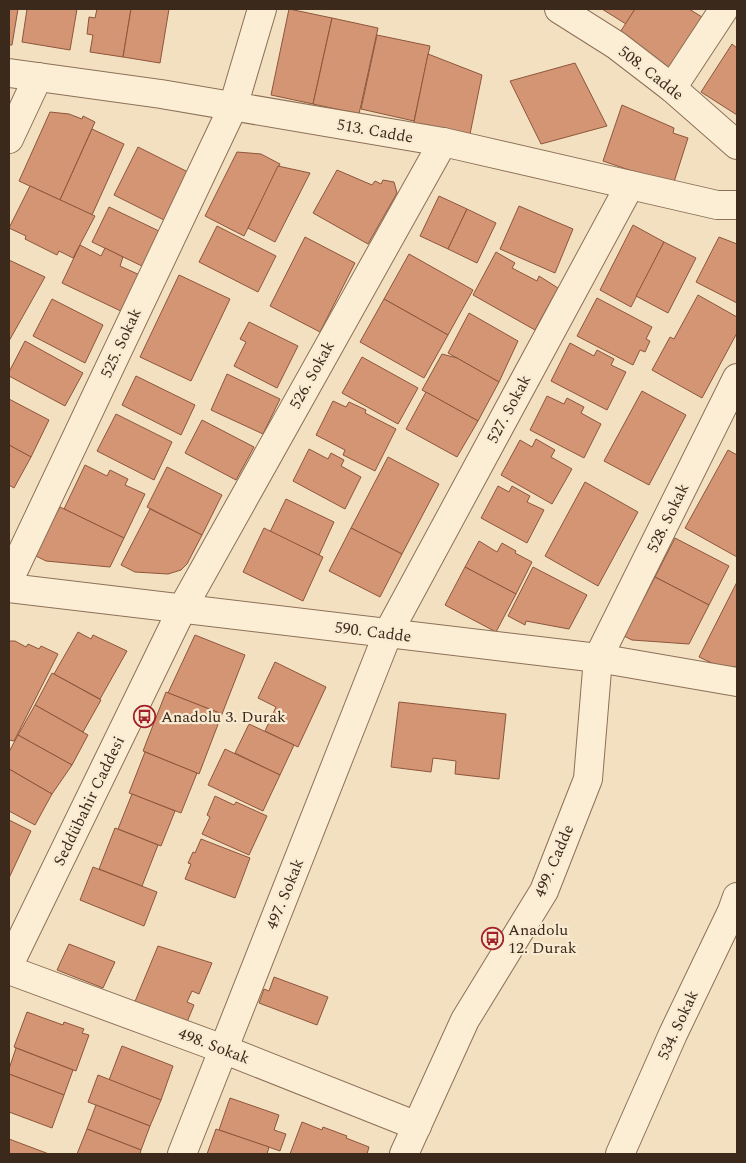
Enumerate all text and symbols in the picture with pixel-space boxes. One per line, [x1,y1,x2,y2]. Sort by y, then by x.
street label: 508. Cadde [613,40,689,106]
street label: 513. Cadde [335,112,415,150]
street label: 525. Sokak [94,304,148,382]
street label: 526. Sokak [283,336,341,414]
street label: 527. Sokak [481,370,537,448]
street label: 528. Sokak [641,479,695,557]
street label: 590. Cadde [333,615,413,649]
bus stop icon: Anadolu 3. Durak [133,705,157,729]
place label: Anadolu 3. Durak [161,705,286,729]
street label: Seddübahir Caddesi [47,732,131,870]
street label: 499. Cadde [528,821,580,901]
street label: 497. Sokak [260,855,310,933]
place label: Anadolu 12. Durak [508,918,577,960]
bus stop icon: Anadolu 12. Durak [480,927,504,951]
street label: 534. Sokak [651,986,705,1064]
street label: 498. Sokak [175,1021,253,1071]

